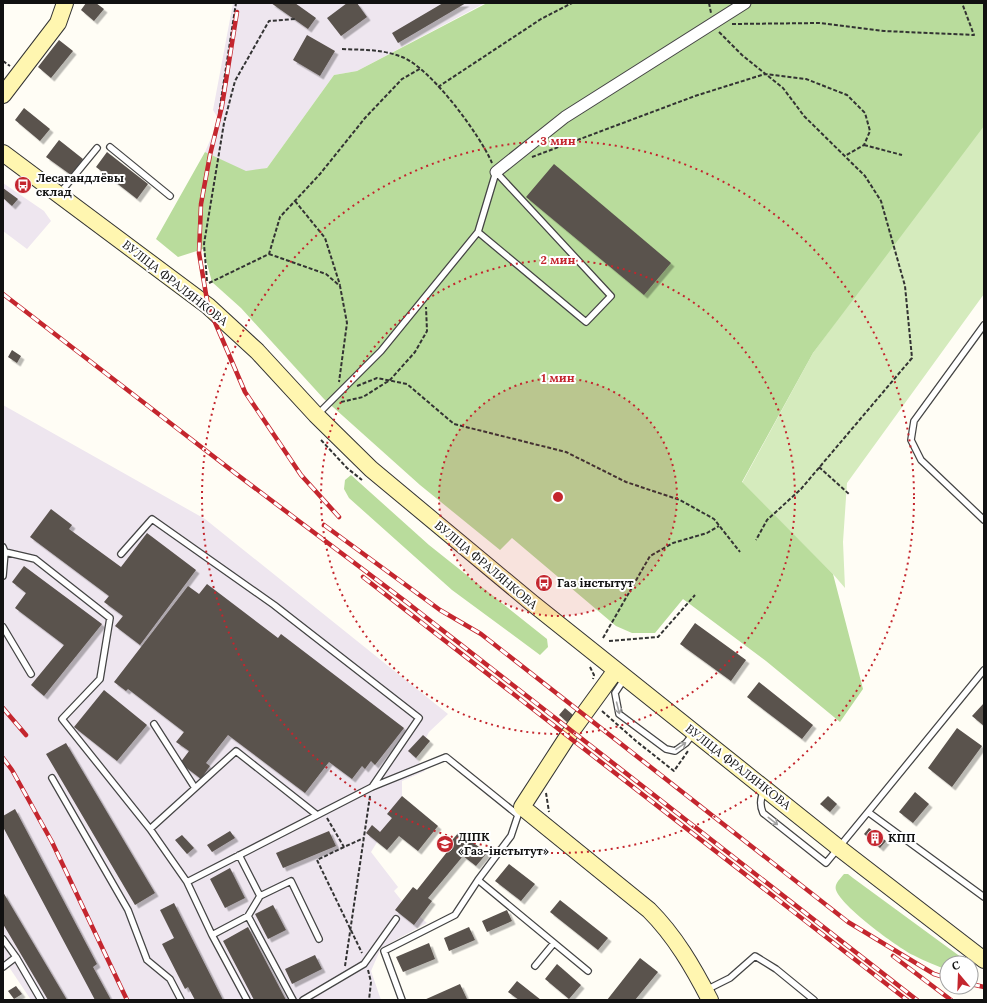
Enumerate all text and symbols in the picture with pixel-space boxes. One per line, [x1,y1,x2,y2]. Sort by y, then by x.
text: 3 мин [540,133,576,148]
place label: Лесагандлёвы склад [36,170,124,199]
bus stop icon: Лесагандлёвы склад [13,175,33,195]
street label: ВУЛІЦА ФРАЛЯНКОВА [120,237,231,329]
text: 2 мин [540,252,576,267]
text: 1 мин [541,370,575,385]
centre of rings [551,490,565,504]
street label: ВУЛІЦА ФРАЛЯНКОВА [432,517,541,612]
bus stop icon: Газ інстытут [534,573,554,593]
place label: Газ інстытут [557,575,634,590]
one-way arrow [615,701,623,714]
street label: ВУЛІЦА ФРАЛЯНКОВА [683,721,794,813]
one-way arrow [676,742,687,750]
one-way arrow [768,817,779,826]
building icon: КПП [865,828,885,848]
place label: ДІПК «Газ-інстытут» [458,829,549,858]
place label: КПП [888,830,916,845]
school or university icon: ДІПК «Газ-інстытут» [435,834,455,854]
north arrow [939,955,979,995]
text: С [950,958,962,973]

